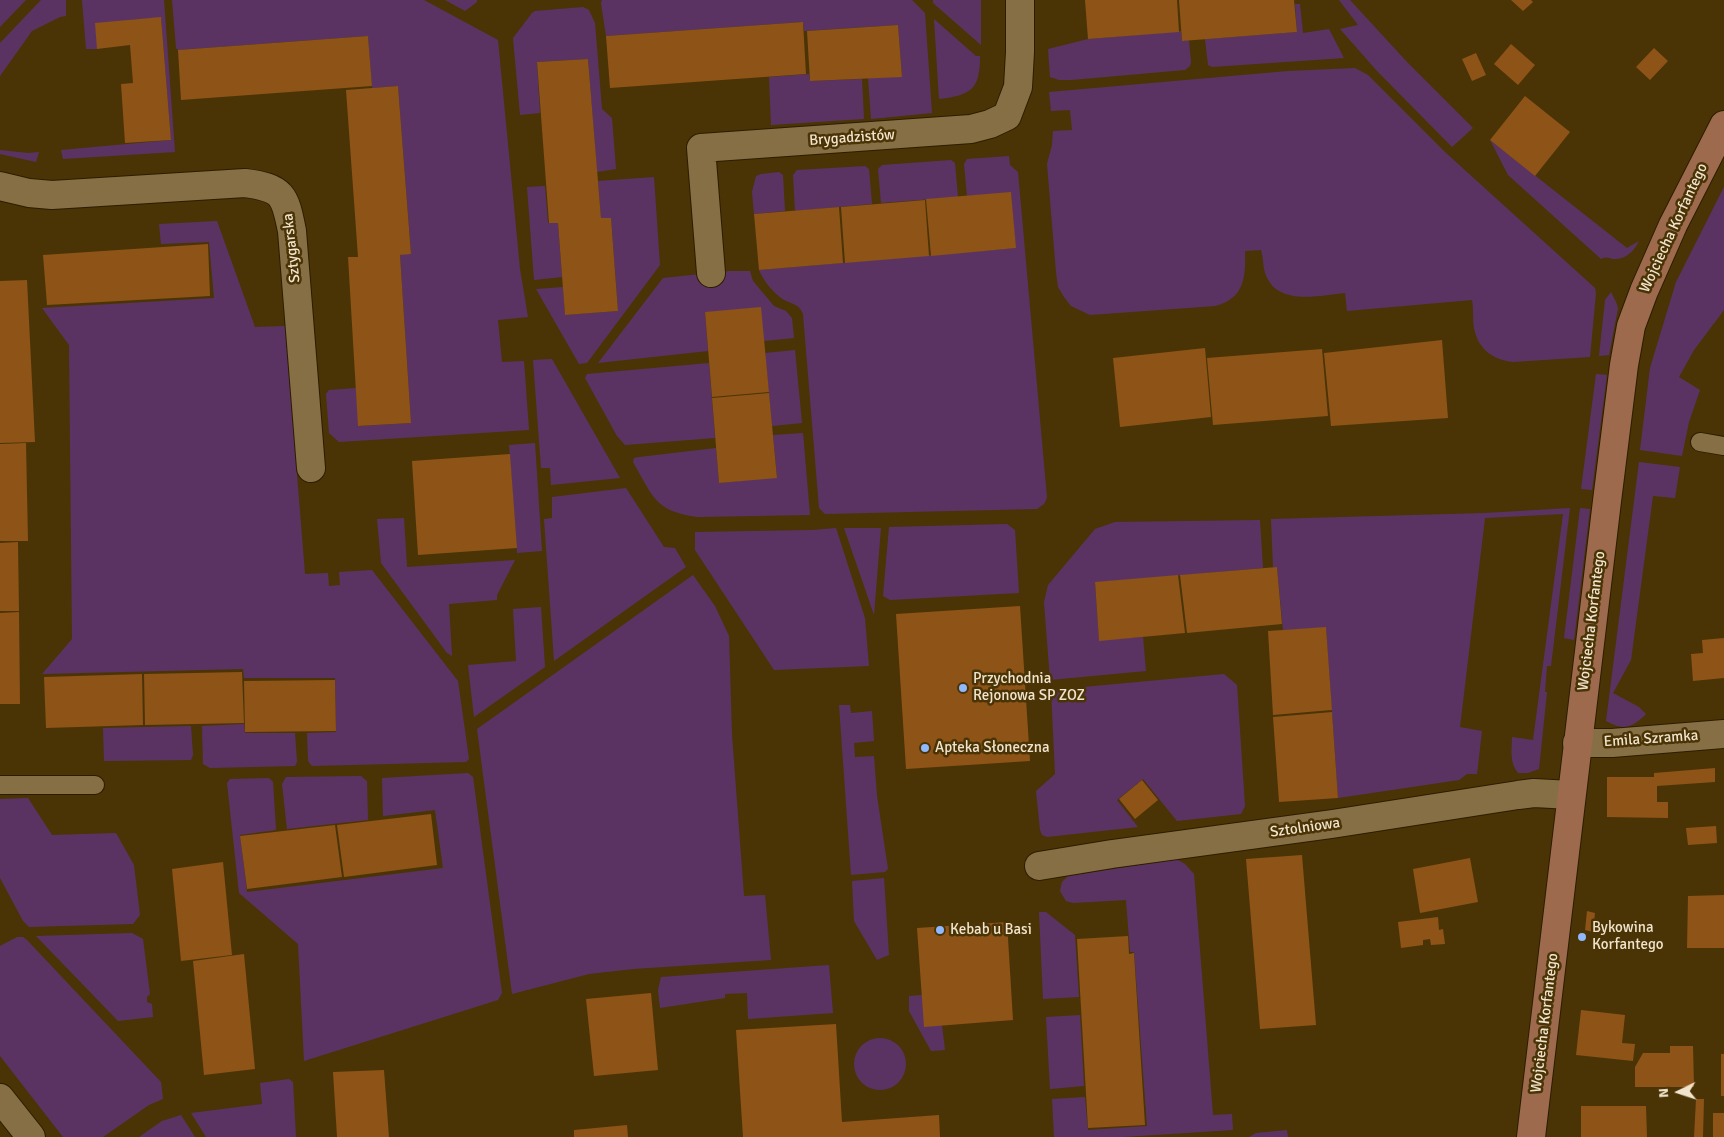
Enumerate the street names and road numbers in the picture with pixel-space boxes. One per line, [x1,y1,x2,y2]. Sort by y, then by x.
street label: Brygadzistów [808,126,896,150]
street label: Wojciecha Korfantego [1636,160,1712,296]
street label: Sztygarska [279,212,305,284]
street label: Wojciecha Korfantego [1574,550,1610,692]
street label: Emila Szramka [1603,727,1699,751]
street label: Sztolniowa [1269,814,1341,842]
street label: Wojciecha Korfantego [1527,952,1563,1094]

